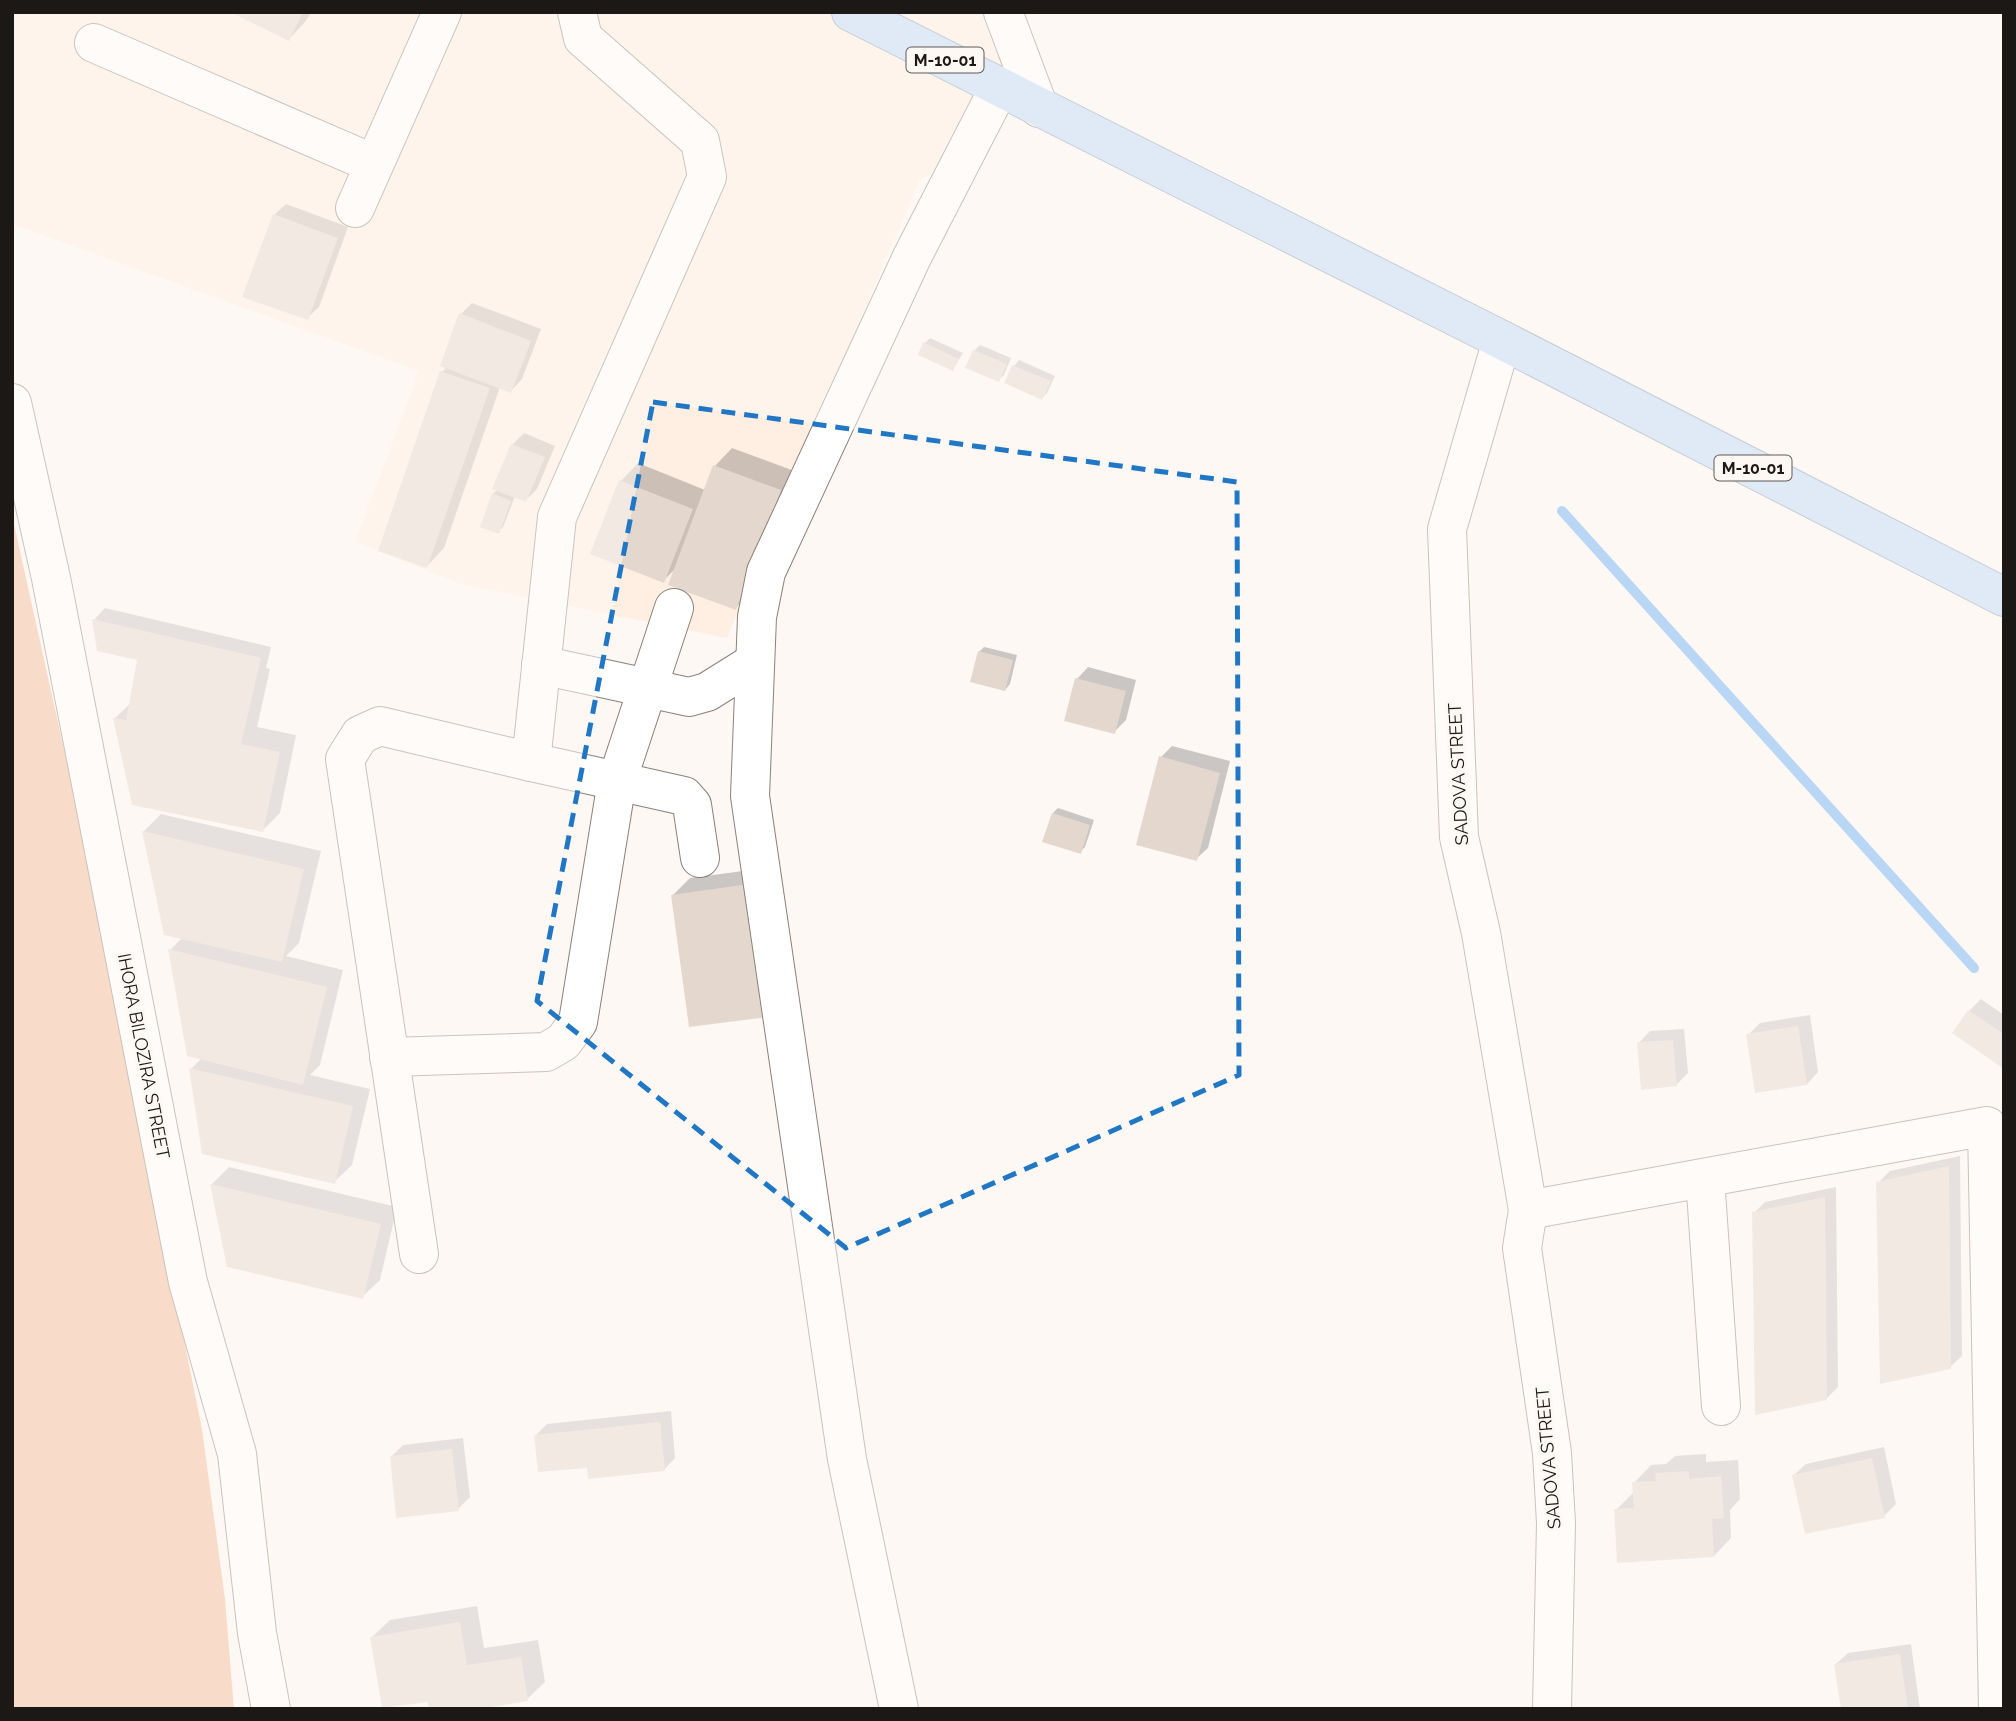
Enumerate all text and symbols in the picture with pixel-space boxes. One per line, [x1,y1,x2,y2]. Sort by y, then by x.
road number: М-10-01 [906,48,984,72]
road number: М-10-01 [1714,456,1792,481]
street label: SADOVA STREET [1444,702,1472,846]
street label: IHORA BILOZIRA STREET [114,951,174,1161]
street label: SADOVA STREET [1531,1386,1565,1530]

